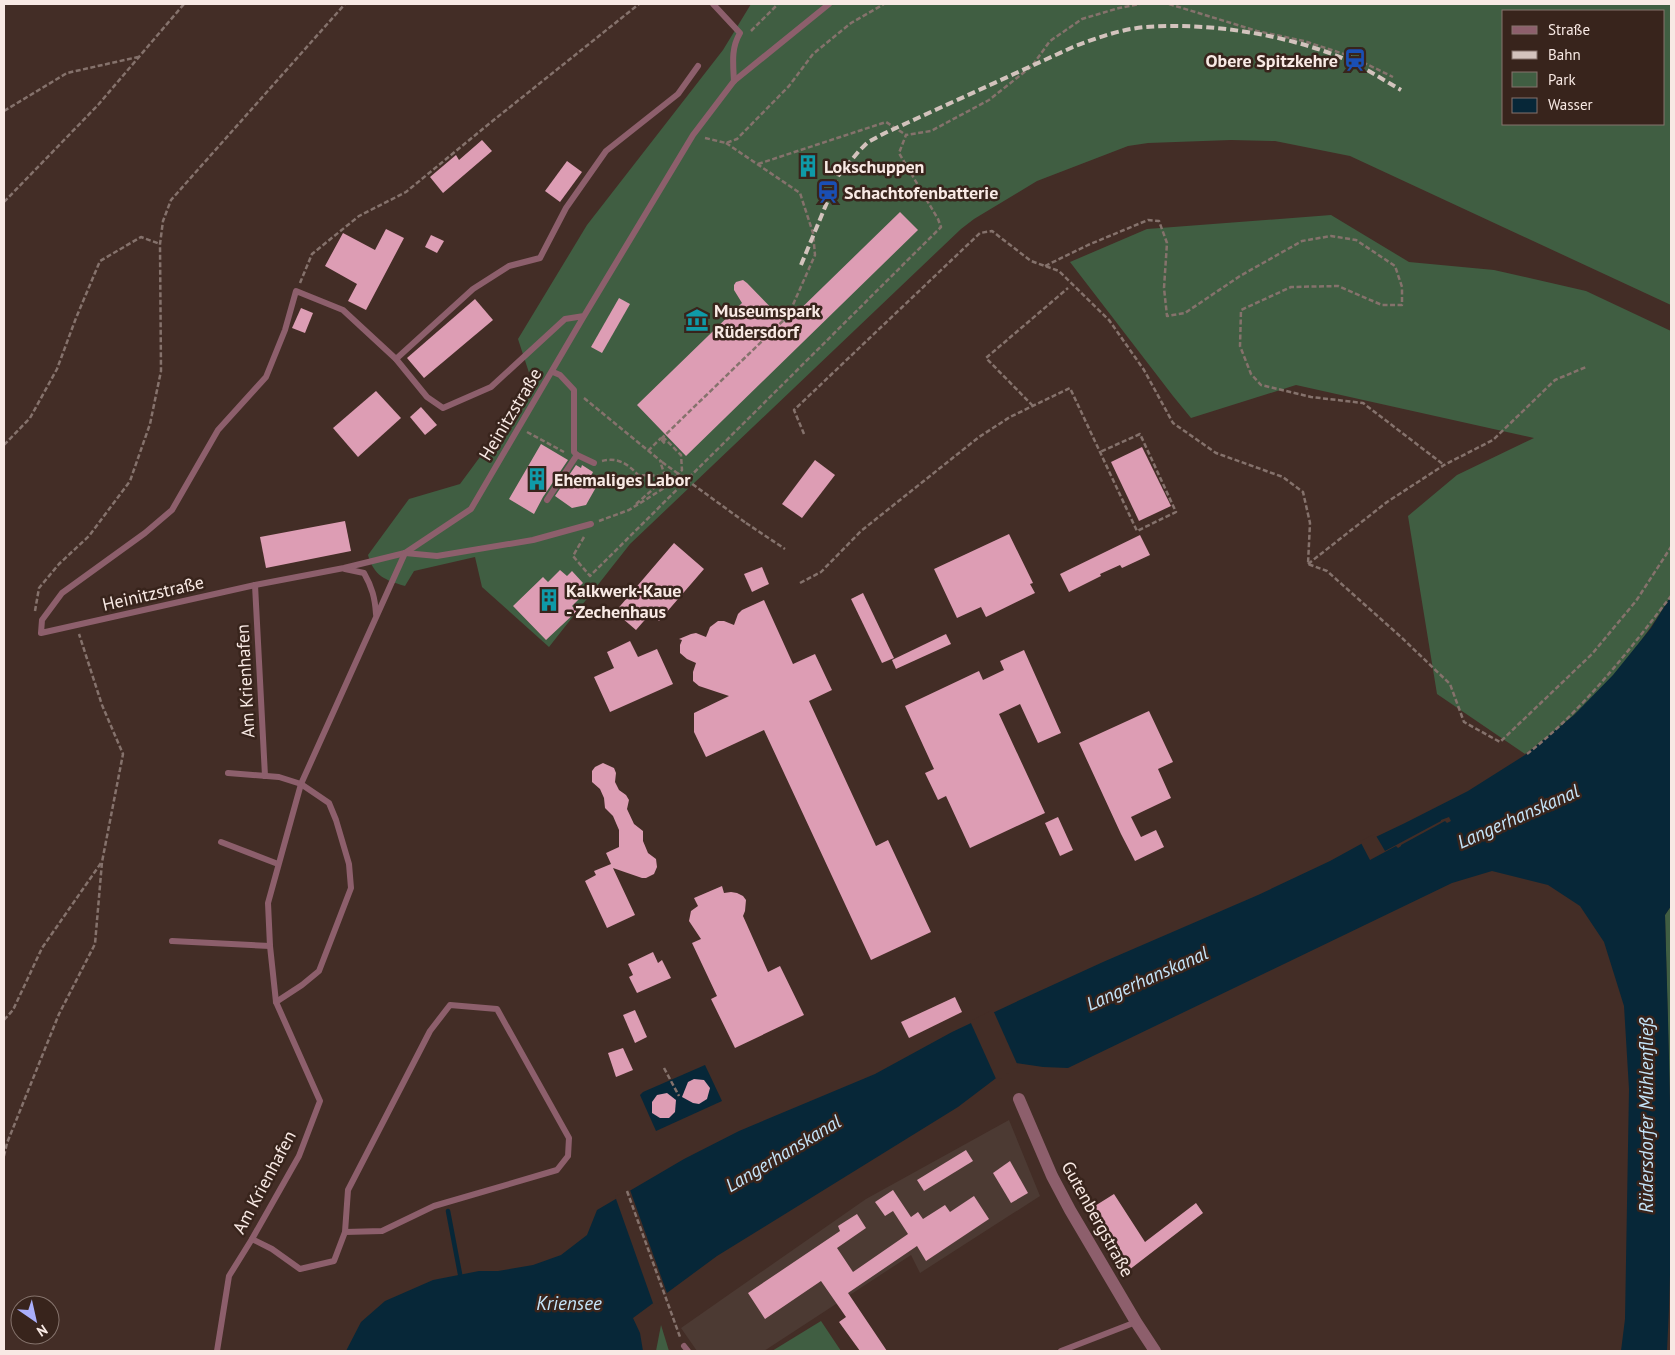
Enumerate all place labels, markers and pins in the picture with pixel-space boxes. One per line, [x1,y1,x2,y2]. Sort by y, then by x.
station icon: Obere Spitzkehre [1342,47,1368,73]
place label: Obere Spitzkehre [1205,49,1338,72]
building icon: Lokschuppen [795,153,821,179]
place label: Lokschuppen [824,155,924,178]
station icon: Schachtofenbatterie [815,179,841,205]
place label: Schachtofenbatterie [844,181,998,204]
place label: Museumspark Rüdersdorf [714,299,821,343]
museum icon: Museumspark Rüdersdorf [684,307,710,333]
building icon: Ehemaliges Labor [524,466,550,492]
place label: Ehemaliges Labor [554,468,691,491]
place label: Kalkwerk-Kaue - Zechenhaus [566,579,681,623]
building icon: Kalkwerk-Kaue - Zechenhaus [536,587,562,613]

